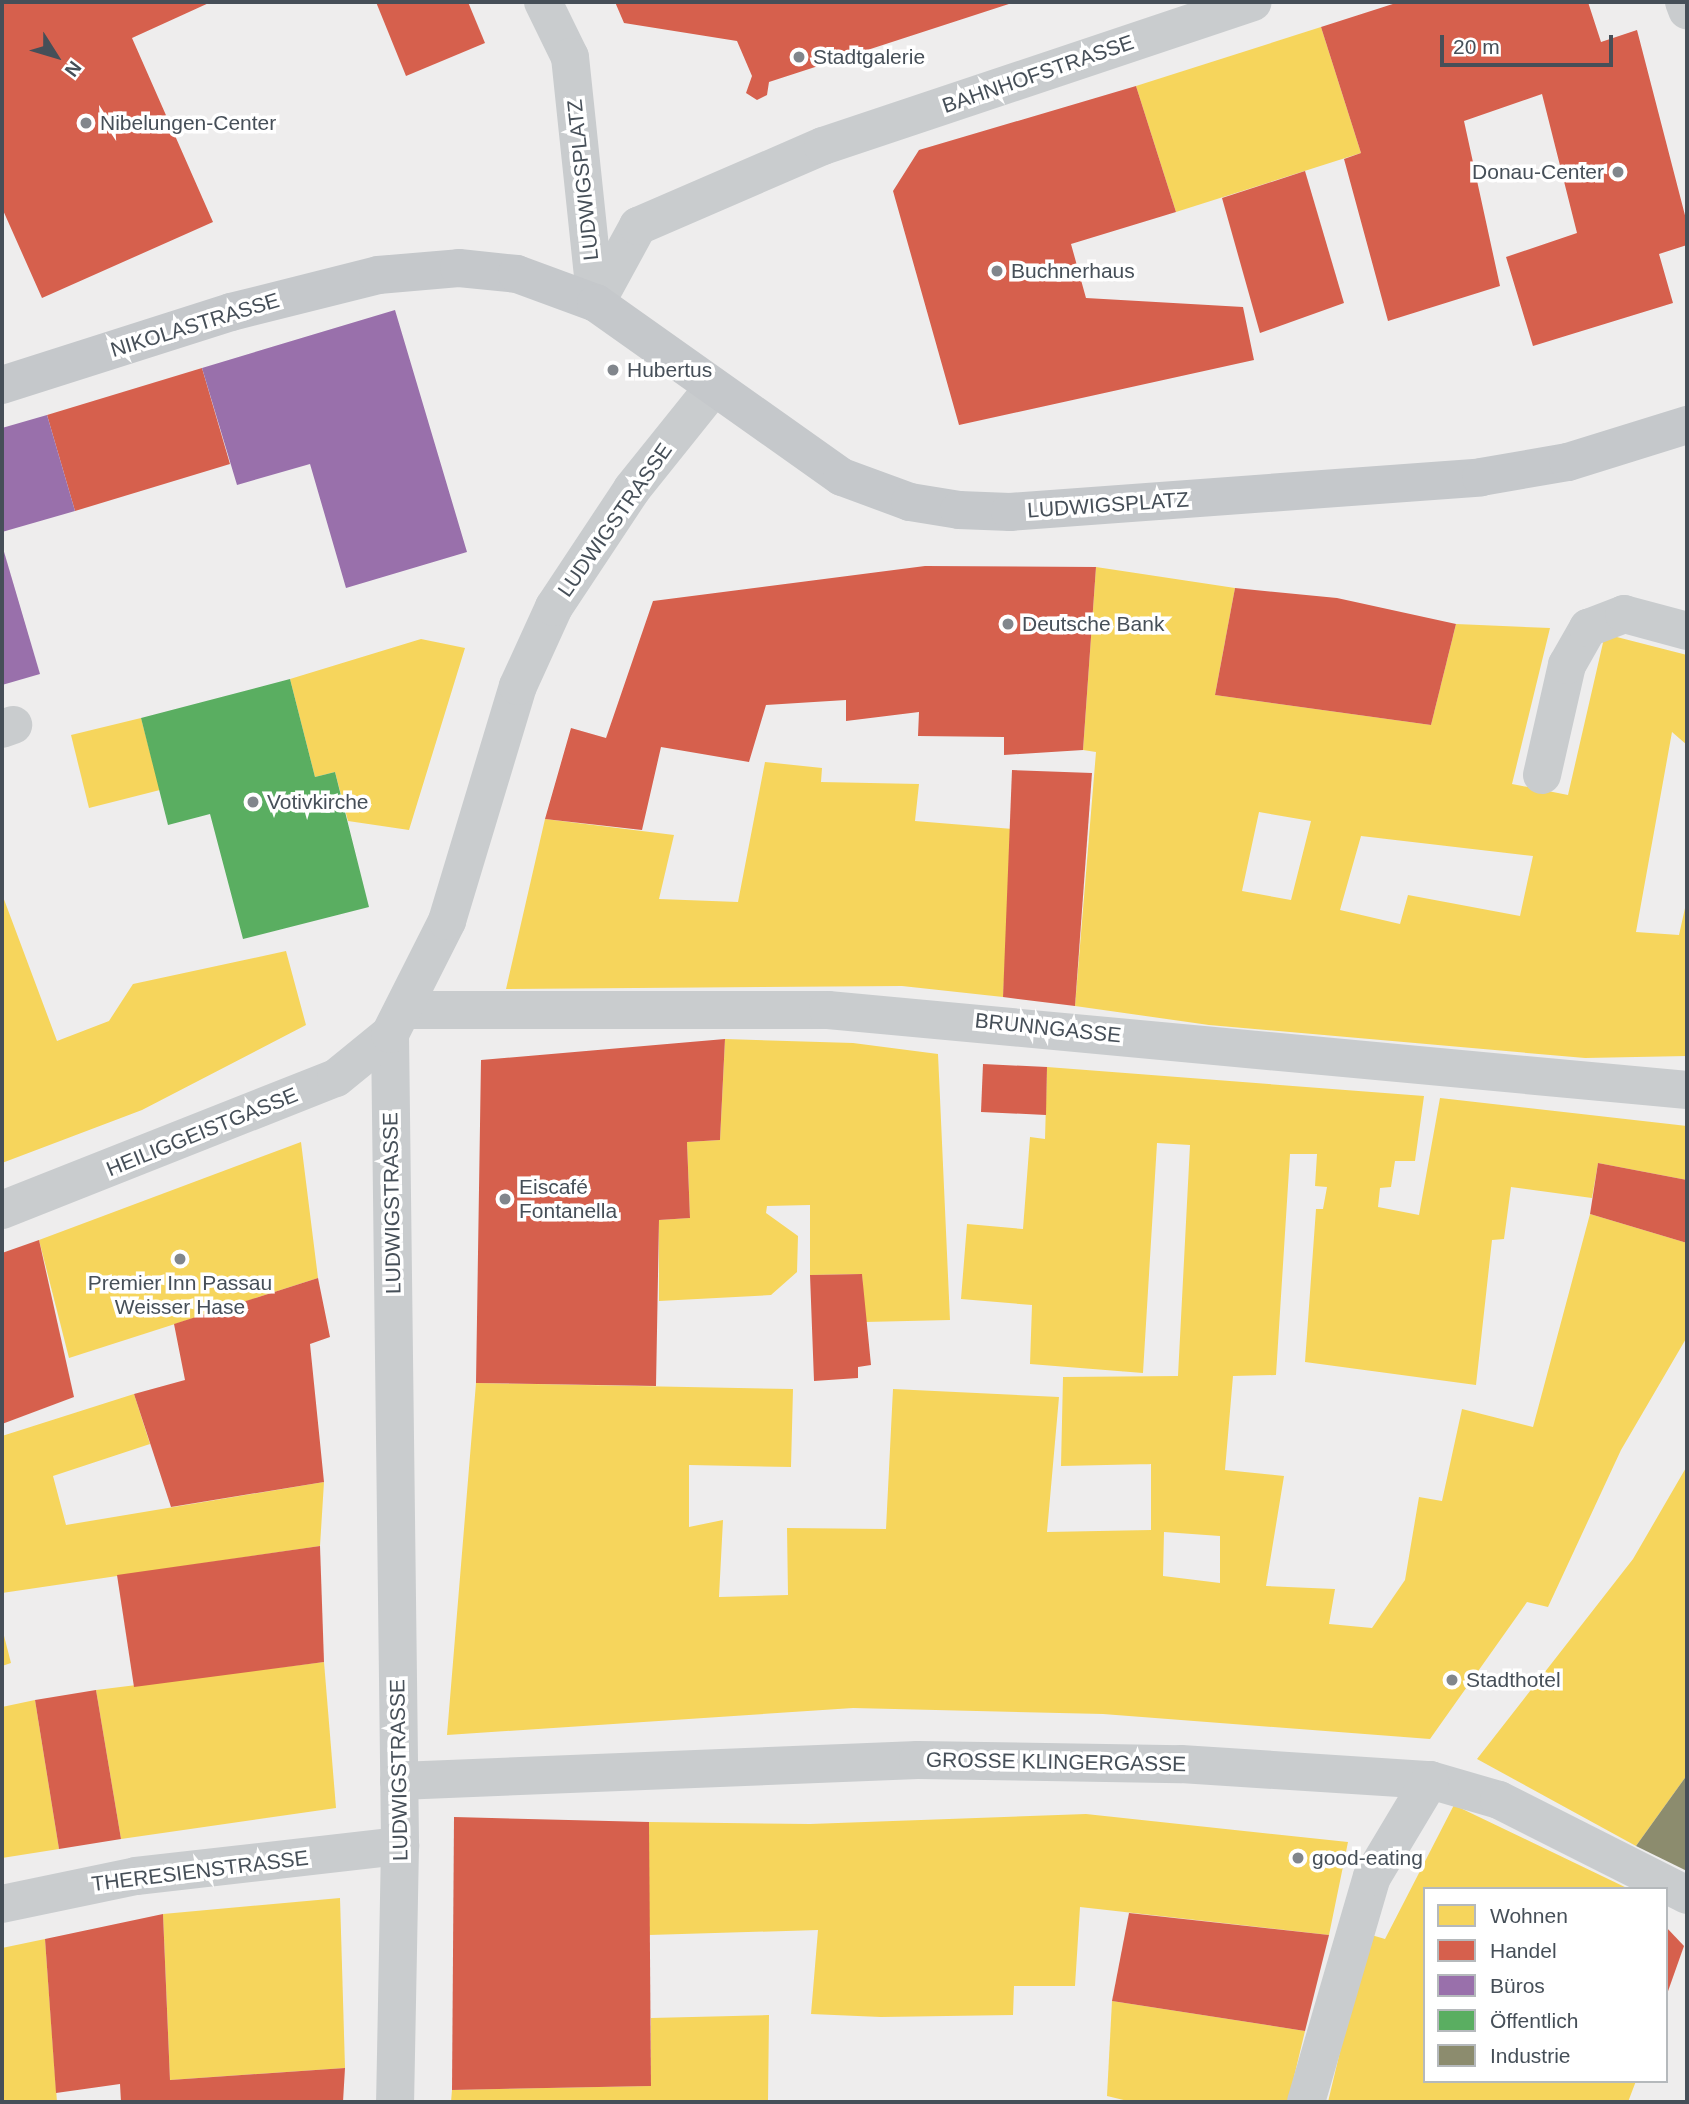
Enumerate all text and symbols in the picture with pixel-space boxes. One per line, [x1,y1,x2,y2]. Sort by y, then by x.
north arrow [21,21,91,91]
scale bar [1444,21,1617,65]
street label: BAHNHOFSTRASSE [939,29,1137,119]
text: 20 m [1453,35,1500,58]
place label: Stadtgalerie [813,44,925,70]
marker: Stadtgalerie [791,49,807,65]
text: N [61,57,86,81]
street label: LUDWIGSPLATZ [562,98,604,262]
place label: Nibelungen-Center [100,110,276,136]
marker: Nibelungen-Center [78,115,94,131]
place label: Donau-Center [1472,159,1604,185]
marker: Donau-Center [1610,164,1626,180]
place label: Buchnerhaus [1011,258,1135,284]
marker: Buchnerhaus [989,263,1005,279]
street label: NIKOLASTRASSE [108,287,282,363]
place label: Hubertus [627,357,712,383]
marker: Hubertus [605,362,621,378]
street label: LUDWIGSTRASSE [552,438,678,602]
street label: LUDWIGSPLATZ [1026,487,1190,523]
place label: Deutsche Bank [1022,611,1164,637]
marker: Deutsche Bank [1000,616,1016,632]
place label: Votivkirche [267,789,369,815]
marker: Votivkirche [245,794,261,810]
street label: BRUNNGASSE [974,1008,1122,1048]
street label: HEILIGGEISTGASSE [103,1082,301,1182]
street label: LUDWIGSTRASSE [378,1112,406,1294]
place label: Eiscafé Fontanella [519,1174,617,1224]
marker: Eiscafé Fontanella [497,1191,513,1207]
marker: Premier Inn Passau Weisser Hase [172,1251,188,1267]
place label: Premier Inn Passau Weisser Hase [88,1270,272,1320]
place label: Stadthotel [1466,1667,1561,1693]
marker: Stadthotel [1444,1672,1460,1688]
street label: LUDWIGSTRASSE [385,1679,413,1861]
street label: GROSSE KLINGERGASSE [926,1747,1186,1777]
street label: THERESIENSTRASSE [90,1845,310,1897]
place label: good-eating [1312,1845,1423,1871]
marker: good-eating [1290,1850,1306,1866]
legend [1423,1887,1668,2083]
text: Wohnen [1490,1904,1568,1927]
text: Handel [1490,1939,1557,1962]
text: Büros [1490,1974,1545,1997]
text: Öffentlich [1490,2009,1578,2032]
text: Industrie [1490,2044,1571,2067]

